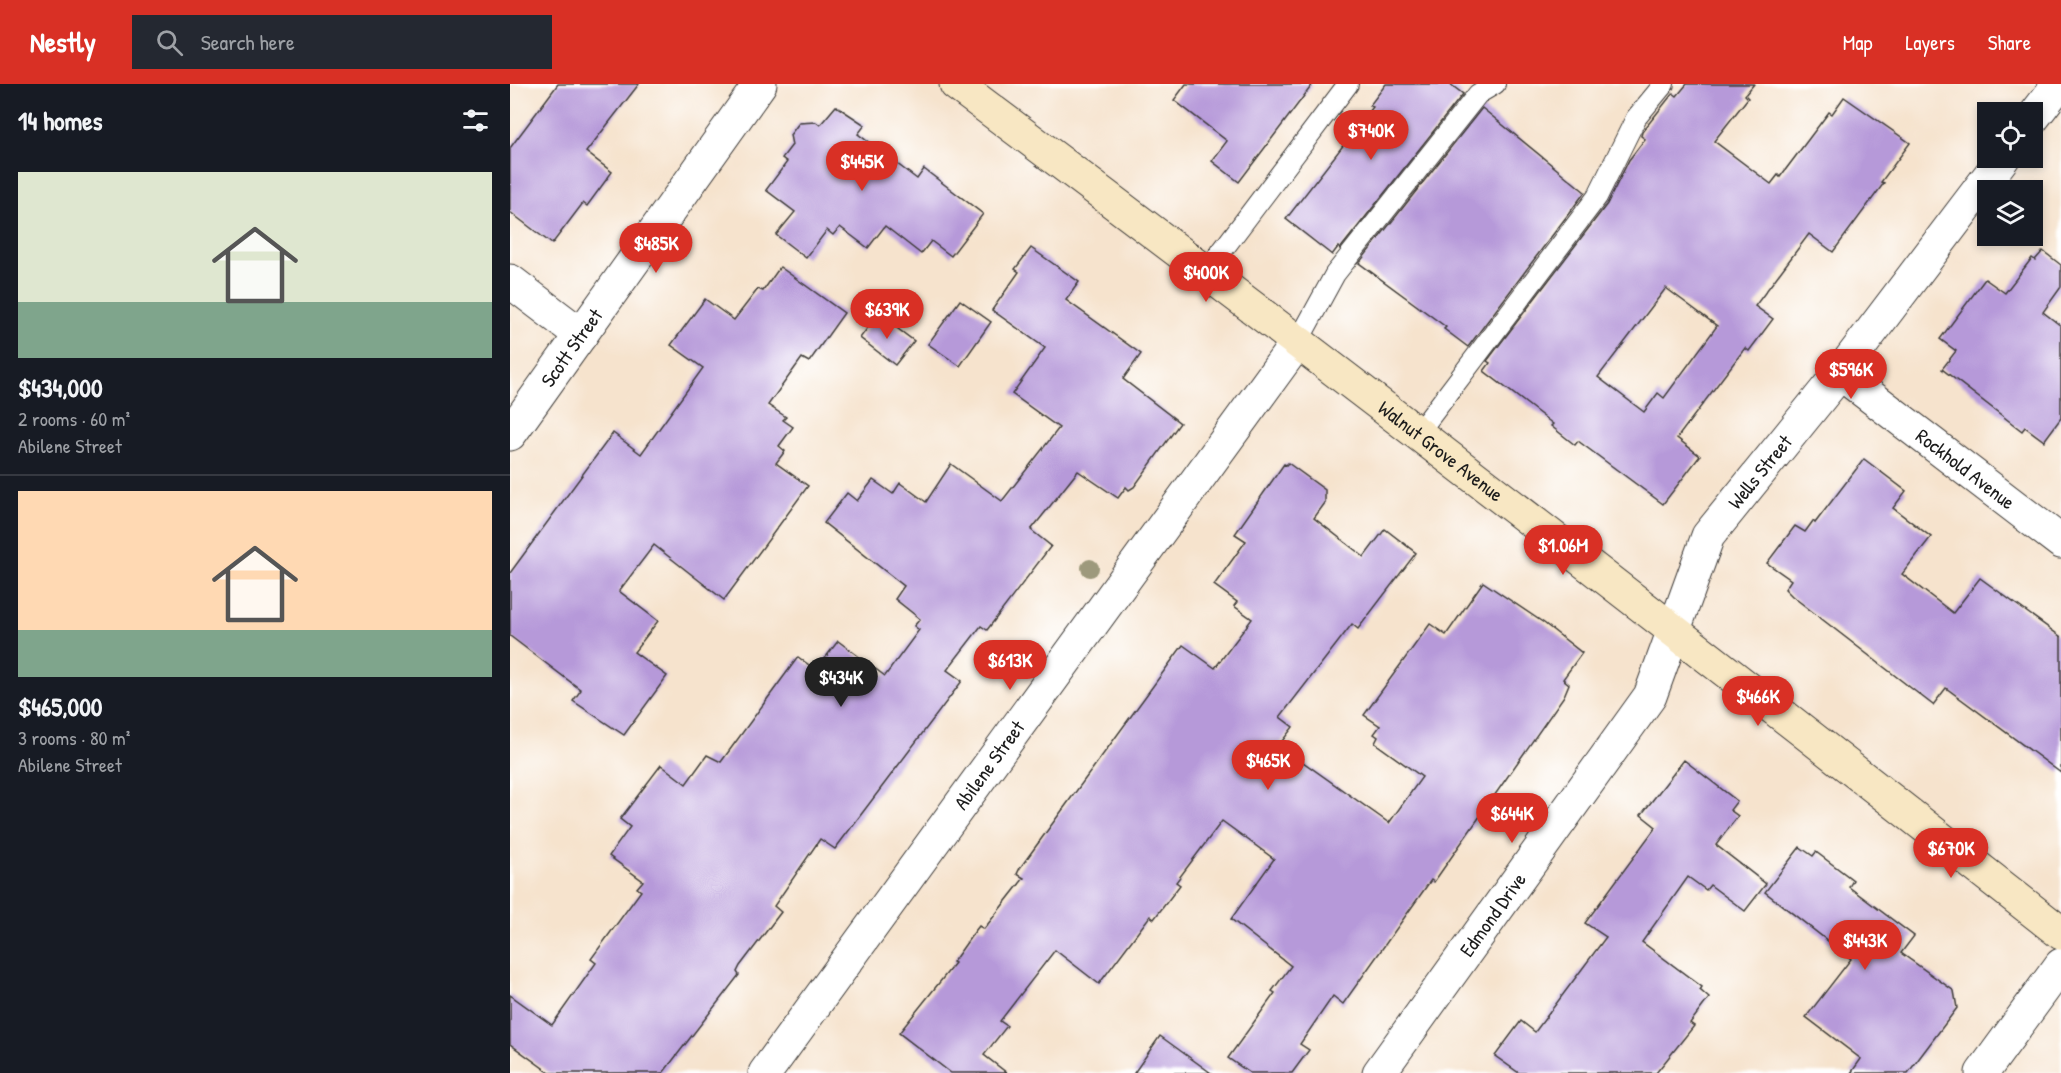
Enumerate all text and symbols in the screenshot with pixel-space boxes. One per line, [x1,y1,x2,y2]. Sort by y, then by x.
search box [132,15,552,69]
text: Nestly [30,23,96,61]
icon: search [153,26,186,59]
text: Search here [201,27,295,57]
text: Map [1843,28,1872,57]
text: Layers [1905,28,1955,57]
text: Share [1988,28,2031,57]
map controls [1977,102,2043,246]
button: locate [1977,102,2043,168]
text: 14 homes [18,103,103,138]
icon: filters [459,104,492,137]
pin: $740K [1329,110,1413,161]
text: $740K [1348,116,1394,143]
pin: $445K [820,141,904,192]
text: $445K [840,147,884,174]
button: layers [1977,180,2043,246]
icon: home [201,211,309,319]
pin: $485K [614,223,698,274]
text: $485K [633,229,679,256]
pin: $400K [1164,252,1248,303]
text: $400K [1183,258,1229,285]
pin: $639K [845,289,929,340]
text: $639K [865,295,909,322]
street label: Scott Street [534,302,609,392]
pin: $596K [1809,349,1893,400]
text: $596K [1829,355,1873,382]
text: $434,000 [18,370,103,405]
street label: Walnut Grove Avenue [1373,394,1509,507]
text: 2 rooms · 60 m² [18,405,130,432]
street label: Rockhold Avenue [1911,422,2021,515]
street label: Wells Street [1721,428,1798,514]
text: Abilene Street [18,432,122,459]
pin: $1.06M [1514,525,1612,576]
icon: home [201,530,309,638]
text: $1.06M [1538,531,1588,558]
pin: $613K [968,640,1052,691]
text: $613K [988,646,1032,673]
pin: $434K [799,657,883,708]
text: $434K [819,663,863,690]
pin: $466K [1716,676,1800,727]
text: $466K [1736,682,1780,709]
text: $465,000 [18,689,103,724]
street label: Abilene Street [947,714,1031,815]
text: 3 rooms · 80 m² [18,724,130,751]
pin: $465K [1226,740,1310,791]
text: $465K [1246,746,1290,773]
text: Abilene Street [18,751,122,778]
pin: $644K [1470,793,1554,844]
text: $644K [1490,799,1534,826]
pin: $670K [1909,828,1993,879]
text: $670K [1927,834,1975,861]
street label: Edmond Drive [1453,867,1532,962]
pin: $443K [1823,920,1907,971]
text: $443K [1843,926,1887,953]

